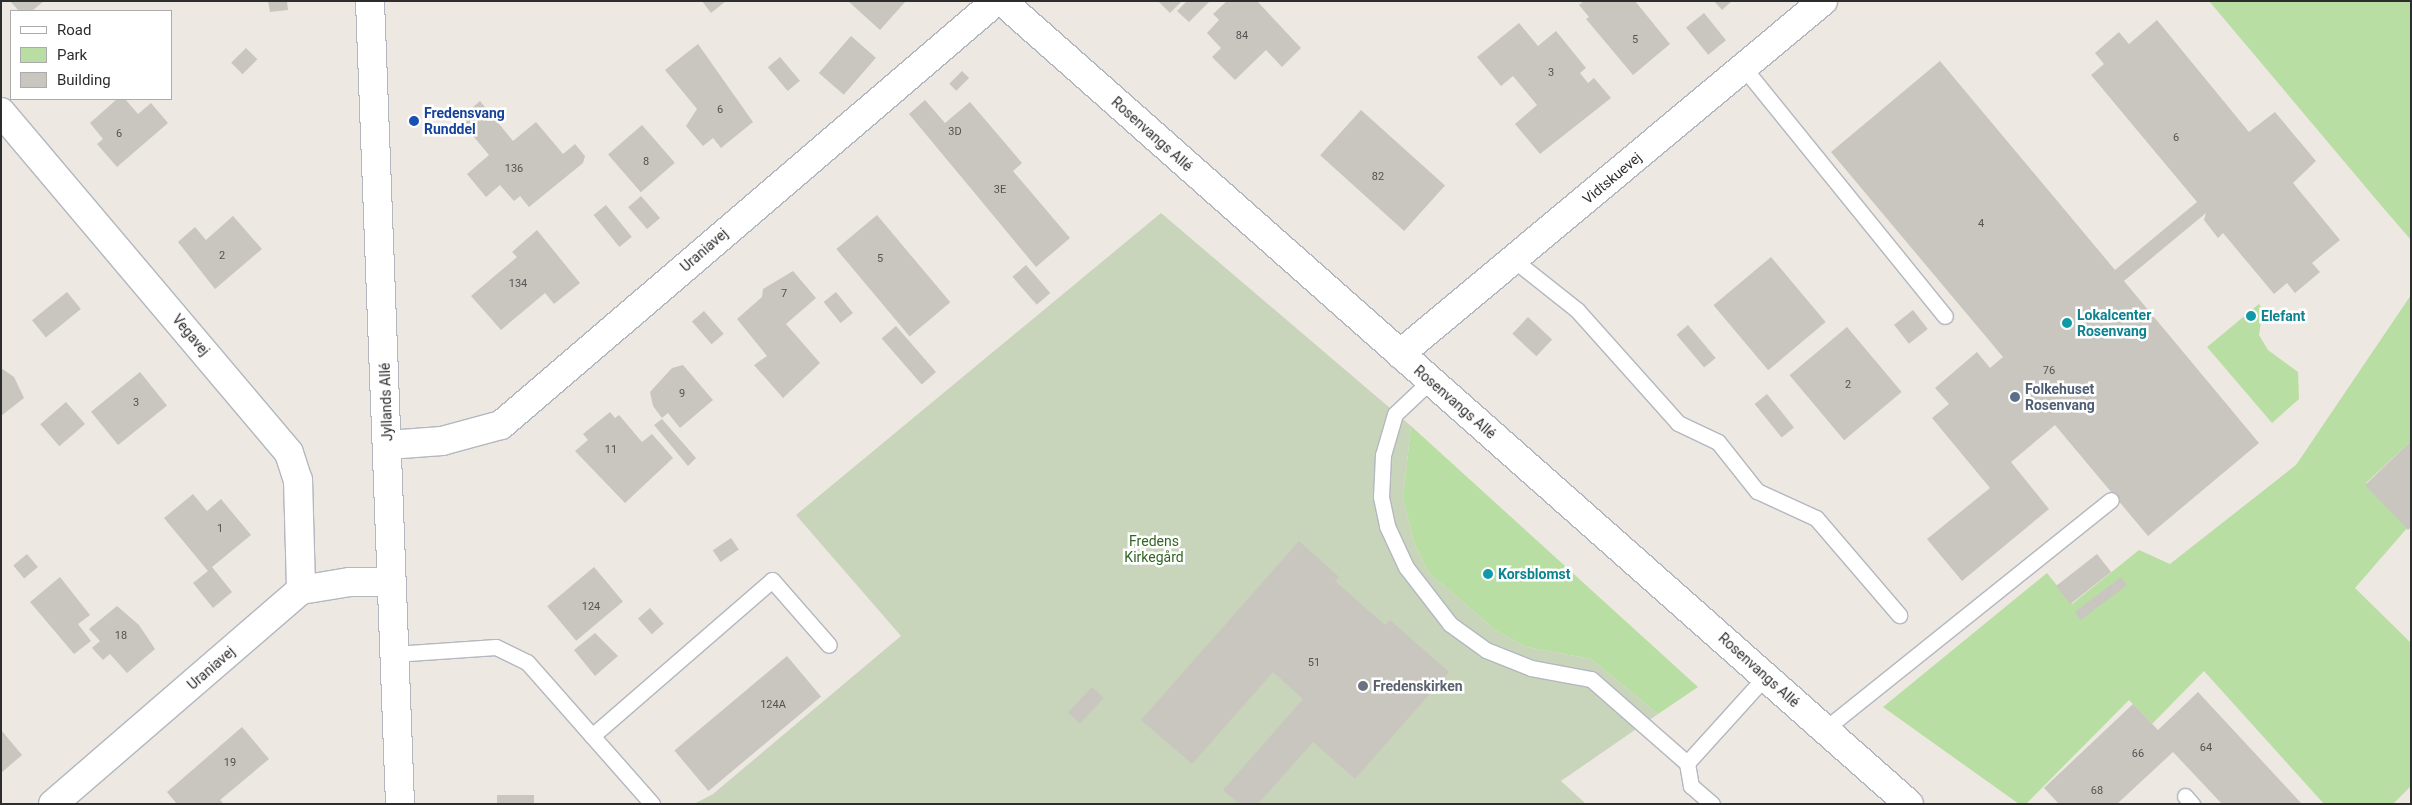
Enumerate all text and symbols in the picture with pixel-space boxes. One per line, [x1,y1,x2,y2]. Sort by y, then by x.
legend [10,10,172,100]
text: Road [57,21,91,39]
house number: 84 [1236,29,1248,43]
house number: 5 [1632,33,1638,47]
text: Park [57,46,87,64]
house number: 3 [1548,66,1554,80]
text: Building [57,71,111,89]
street label: Rosenvangs Allé [1108,93,1196,175]
house number: 6 [717,103,723,117]
place label: Fredensvang Runddel [424,105,505,138]
marker: Fredensvang Runddel [408,115,420,127]
house number: 3D [948,125,962,139]
house number: 6 [116,127,122,141]
house number: 6 [2173,131,2179,145]
street label: Vidtskuevej [1579,149,1645,207]
house number: 8 [643,155,649,169]
house number: 136 [505,162,523,176]
house number: 82 [1372,170,1384,184]
house number: 3E [994,183,1006,197]
house number: 4 [1978,217,1984,231]
street label: Uraniavej [677,225,731,275]
house number: 2 [219,249,225,263]
house number: 5 [877,252,883,266]
house number: 134 [509,277,527,291]
house number: 7 [781,287,787,301]
place label: Lokalcenter Rosenvang [2077,307,2151,340]
place label: Elefant [2261,308,2305,324]
marker: Elefant [2245,310,2257,322]
street label: Vegavej [169,311,213,359]
marker: Lokalcenter Rosenvang [2061,317,2073,329]
street label: Jyllands Allé [376,362,396,442]
street label: Rosenvangs Allé [1411,362,1499,442]
house number: 76 [2043,364,2055,378]
house number: 2 [1845,378,1851,392]
place label: Folkehuset Rosenvang [2025,381,2095,414]
house number: 9 [679,387,685,401]
marker: Folkehuset Rosenvang [2009,391,2021,403]
house number: 3 [133,396,139,410]
house number: 11 [605,443,617,457]
house number: 1 [217,522,223,536]
park label: Fredens Kirkegård [1124,533,1184,566]
place label: Korsblomst [1498,566,1570,582]
marker: Korsblomst [1482,568,1494,580]
house number: 124 [582,600,600,614]
house number: 18 [115,629,127,643]
street label: Rosenvangs Allé [1715,629,1803,711]
street label: Uraniavej [184,643,238,693]
house number: 51 [1308,656,1320,670]
place label: Fredenskirken [1373,678,1463,694]
marker: Fredenskirken [1357,680,1369,692]
house number: 124A [760,698,786,712]
house number: 64 [2200,741,2212,755]
house number: 66 [2132,747,2144,761]
house number: 19 [224,756,236,770]
house number: 68 [2091,784,2103,798]

